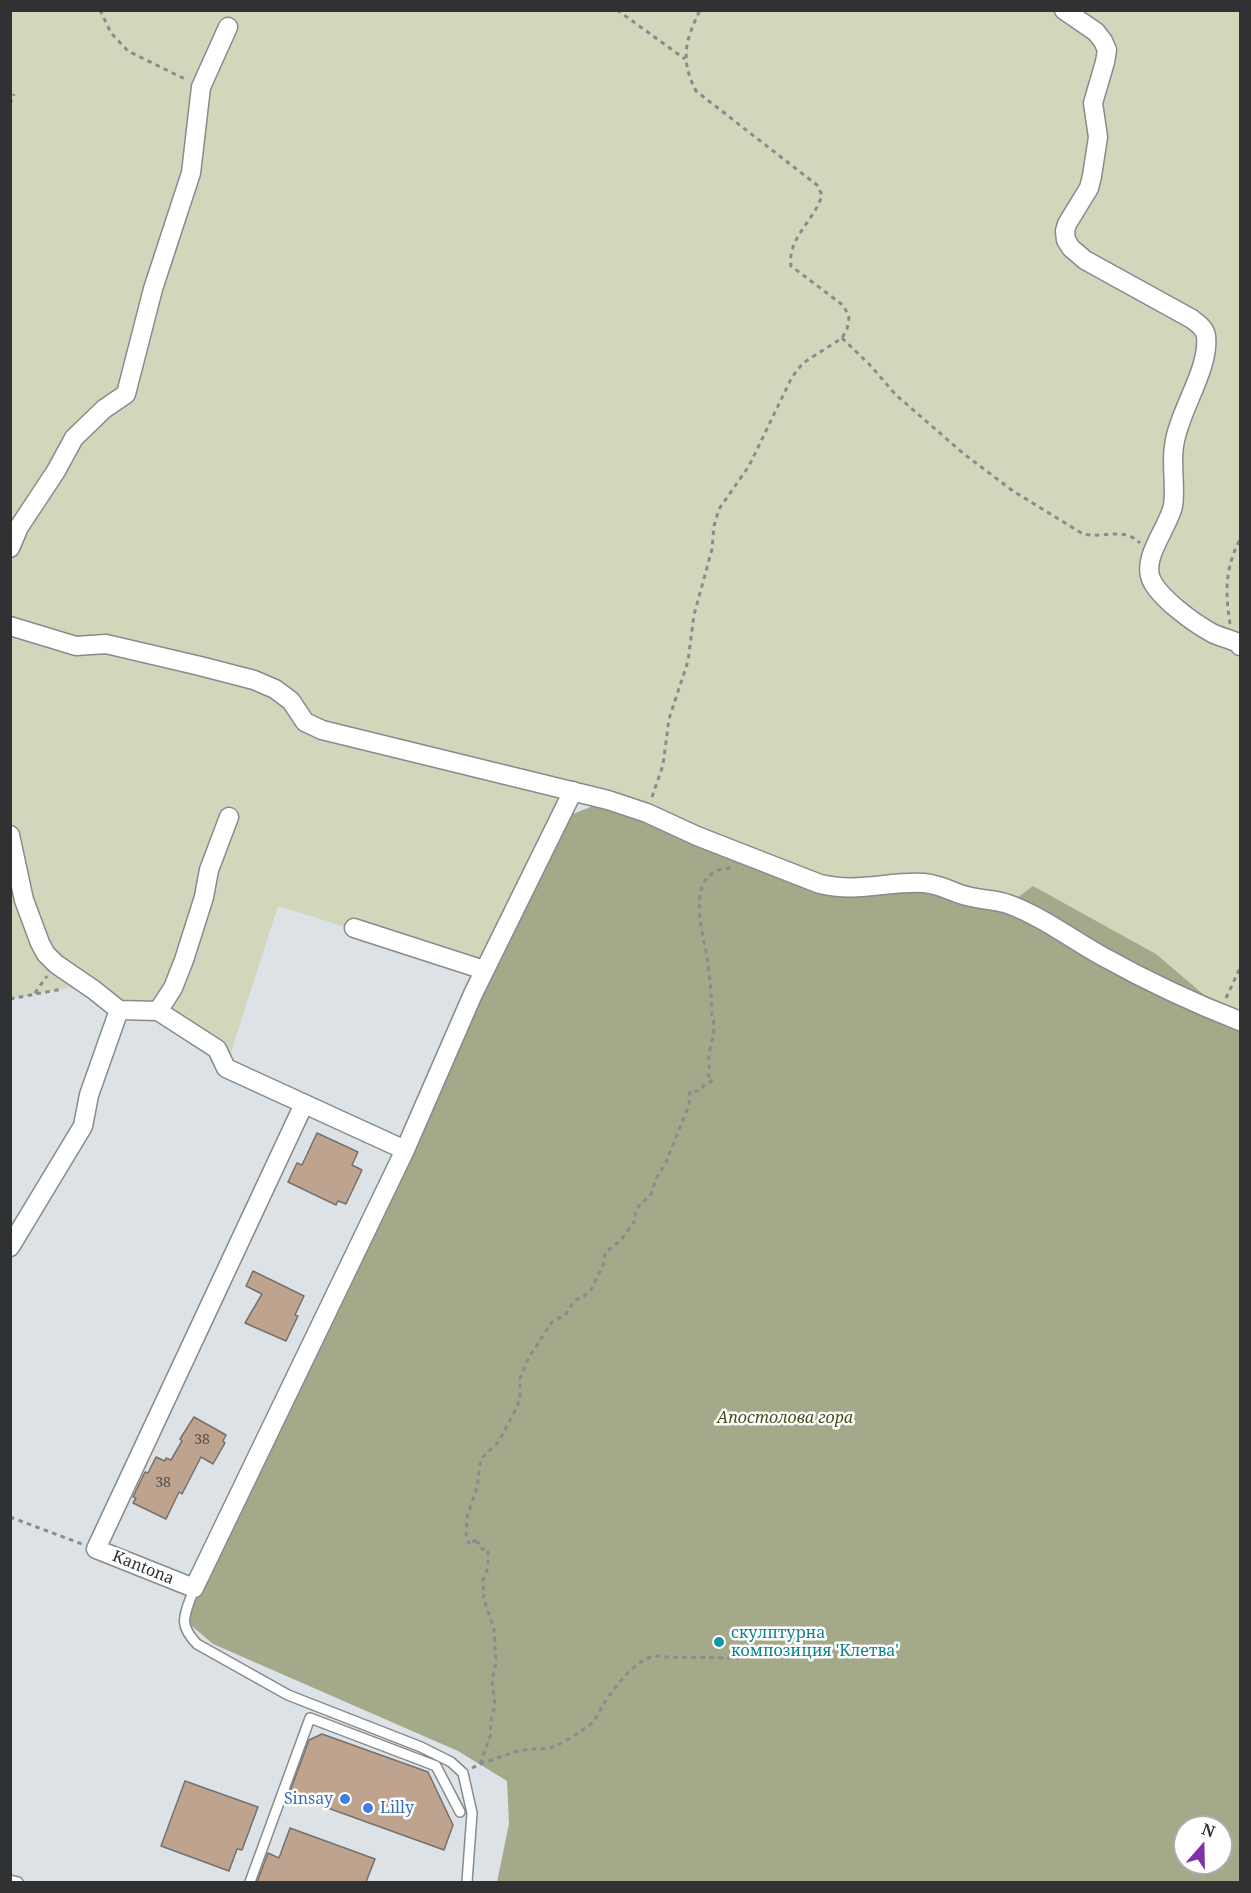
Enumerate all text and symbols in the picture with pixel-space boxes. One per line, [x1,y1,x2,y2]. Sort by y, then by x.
park label: Апостолова гора [717,1408,853,1428]
house number: 38 [194,1432,210,1448]
house number: 38 [155,1475,171,1491]
street label: Kantona [109,1547,177,1589]
place label: скулптурна композиция 'Клетва' [731,1623,899,1661]
marker: скулптурна композиция 'Клетва' [712,1635,726,1649]
place label: Sinsay [284,1789,333,1809]
marker: Sinsay [338,1792,352,1806]
place label: Lilly [380,1798,414,1818]
marker: Lilly [361,1801,375,1815]
north arrow [1173,1815,1233,1875]
text: N [1199,1817,1218,1842]

